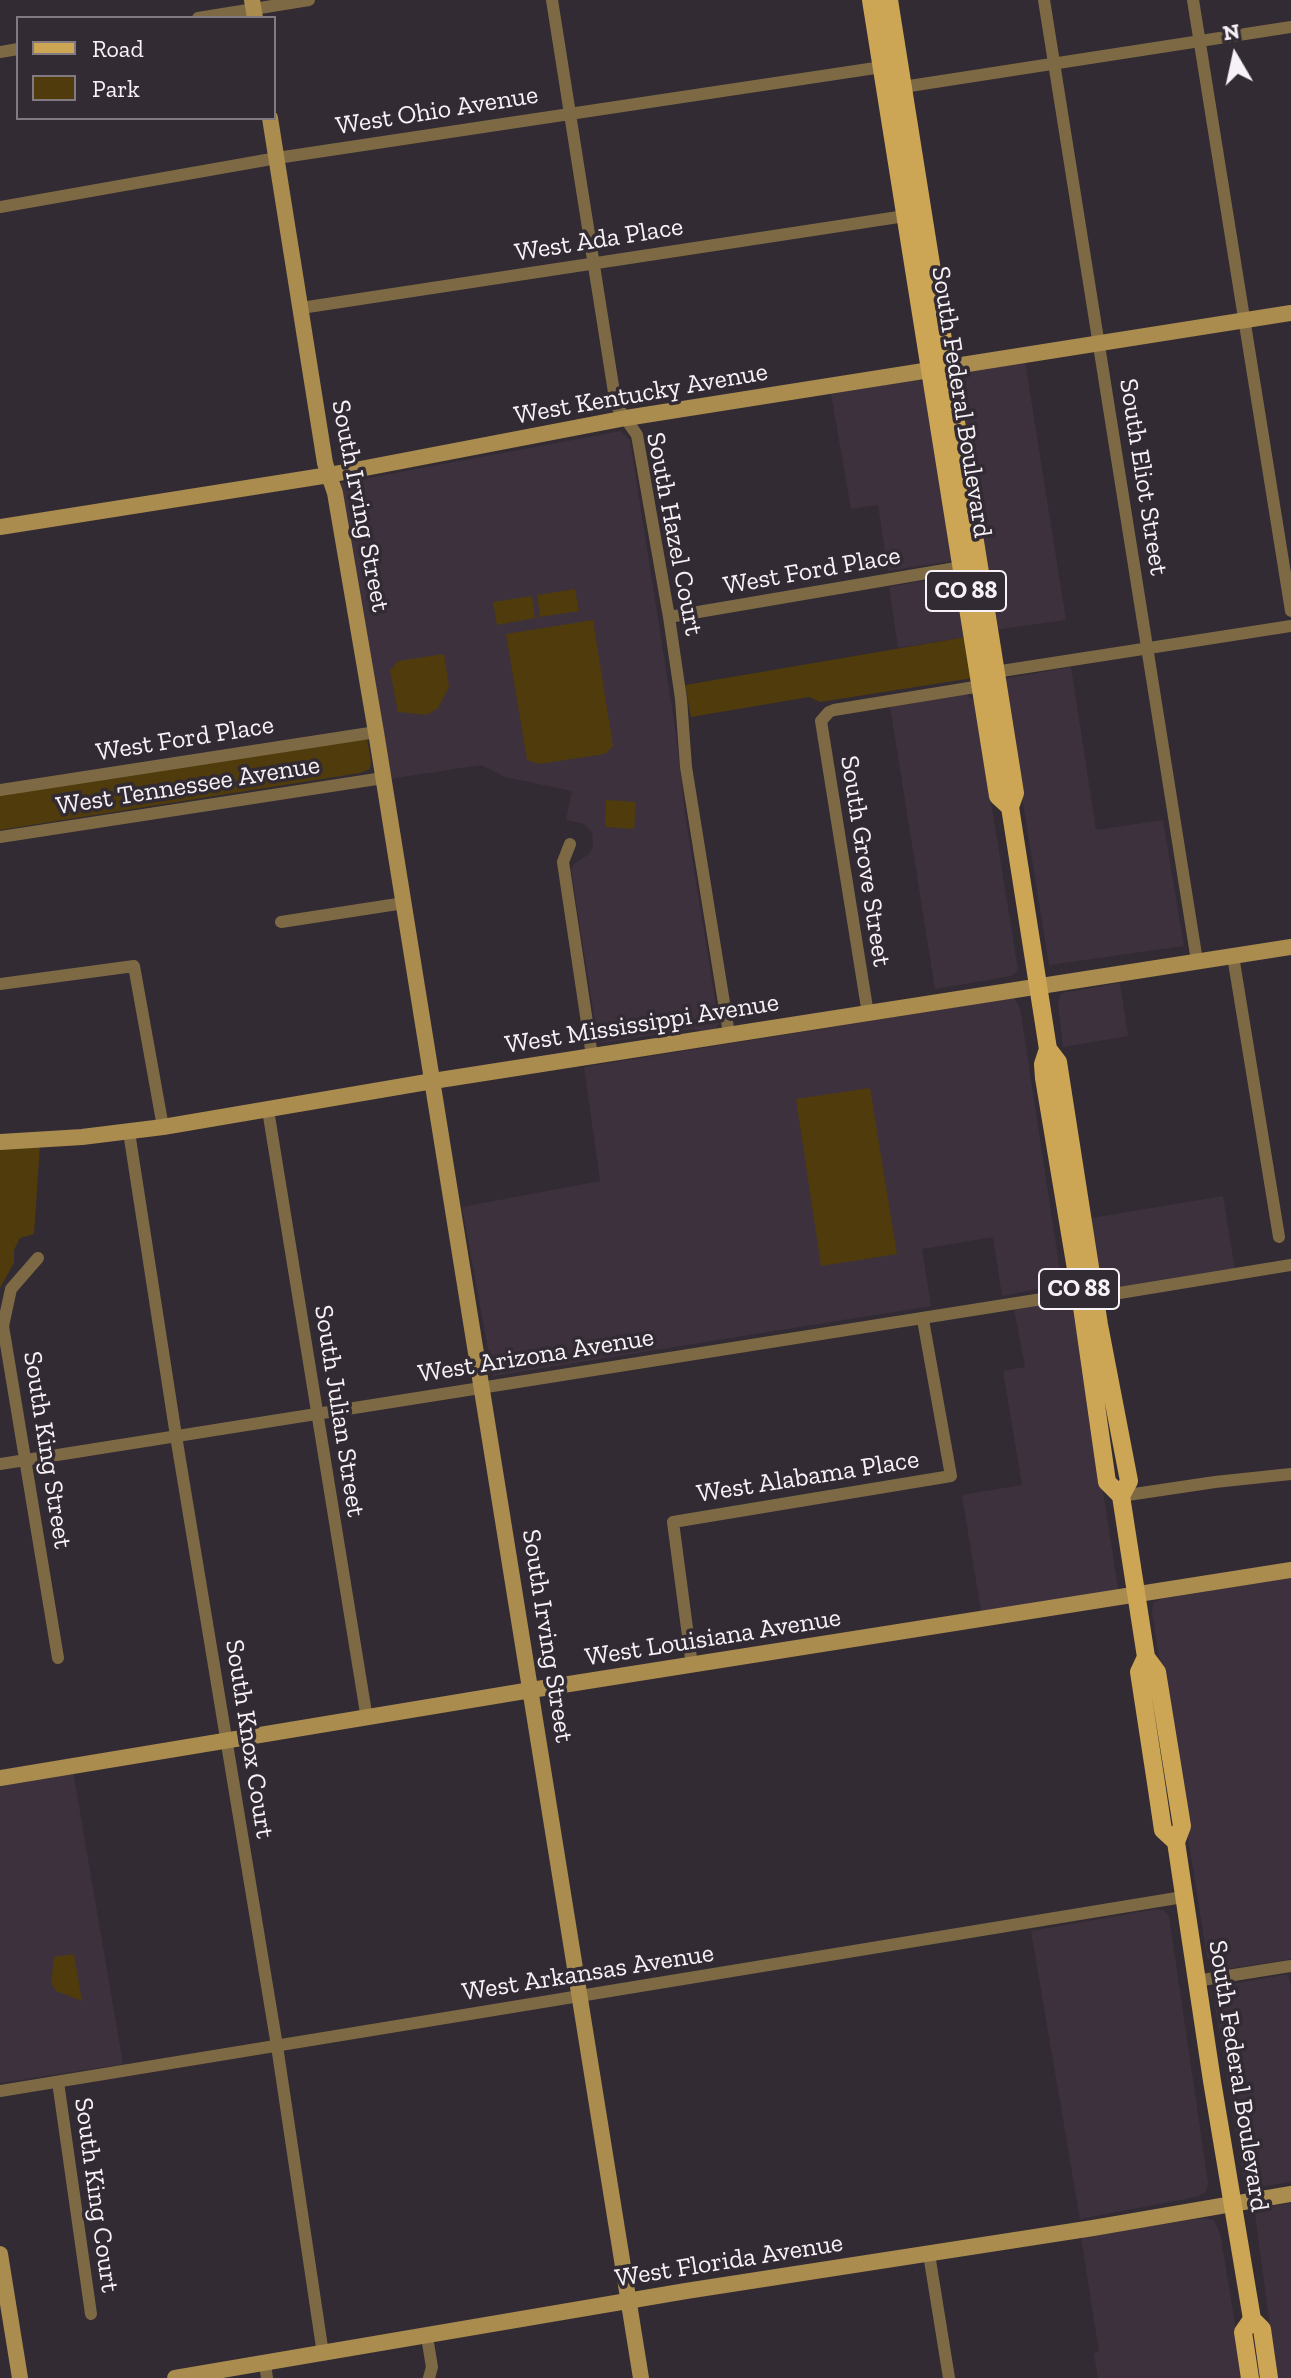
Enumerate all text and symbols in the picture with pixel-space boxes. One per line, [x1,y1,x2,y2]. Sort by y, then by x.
legend [16,16,276,120]
north arrow [1195,16,1275,96]
text: N [1221,17,1242,46]
text: Road [92,34,144,63]
text: Park [92,74,140,103]
street label: West Ohio Avenue [334,80,540,142]
street label: West Ada Place [513,211,685,269]
street label: South Federal Boulevard [924,264,998,540]
street label: West Kentucky Avenue [512,356,770,432]
street label: South Eliot Street [1112,376,1174,578]
street label: South Irving Street [324,397,396,615]
street label: South Hazel Court [639,430,709,638]
street label: West Ford Place [721,540,903,602]
road number: CO 88 [926,571,1006,611]
street label: West Ford Place [94,710,276,768]
street label: West Tennessee Avenue [54,750,322,822]
street label: South Grove Street [833,753,897,969]
street label: West Mississippi Avenue [503,987,781,1061]
road number: CO 88 [1039,1269,1119,1309]
street label: South Julian Street [307,1303,371,1519]
street label: West Arizona Avenue [416,1322,656,1390]
street label: South King Street [16,1349,78,1551]
street label: West Alabama Place [695,1444,921,1510]
street label: South Irving Street [515,1527,579,1745]
street label: West Louisiana Avenue [583,1602,843,1674]
street label: South Knox Court [218,1637,280,1841]
street label: West Arkansas Avenue [460,1938,716,2008]
street label: South Federal Boulevard [1201,1938,1275,2214]
street label: South King Court [67,2096,125,2294]
street label: West Florida Avenue [613,2228,845,2294]

